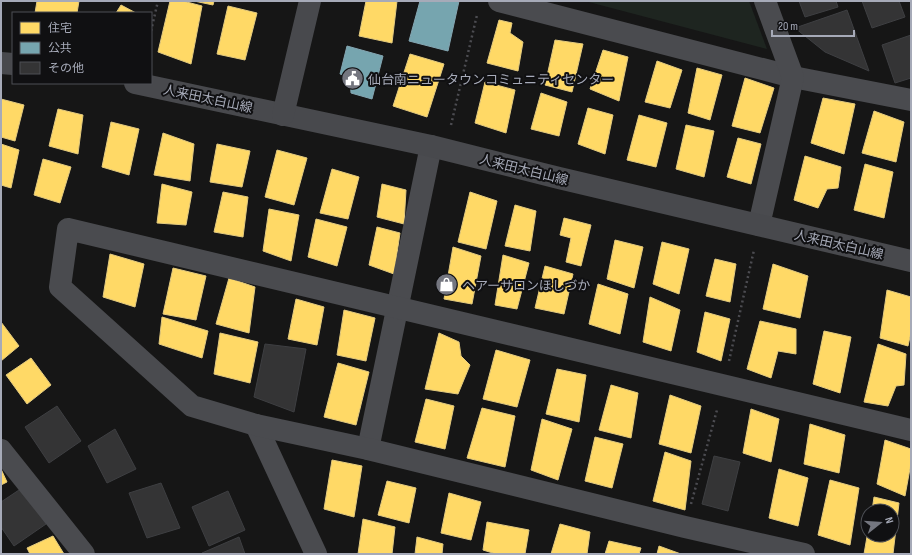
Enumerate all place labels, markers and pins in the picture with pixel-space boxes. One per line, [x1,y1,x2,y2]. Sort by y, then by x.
public building icon: 仙台南ニュータウンコミュニティセンター [339,66,365,92]
place label: 仙台南ニュータウンコミュニティセンター [368,72,614,88]
shop icon: ヘアーサロンほしづか [433,272,459,298]
place label: ヘアーサロンほしづか [462,278,590,294]

